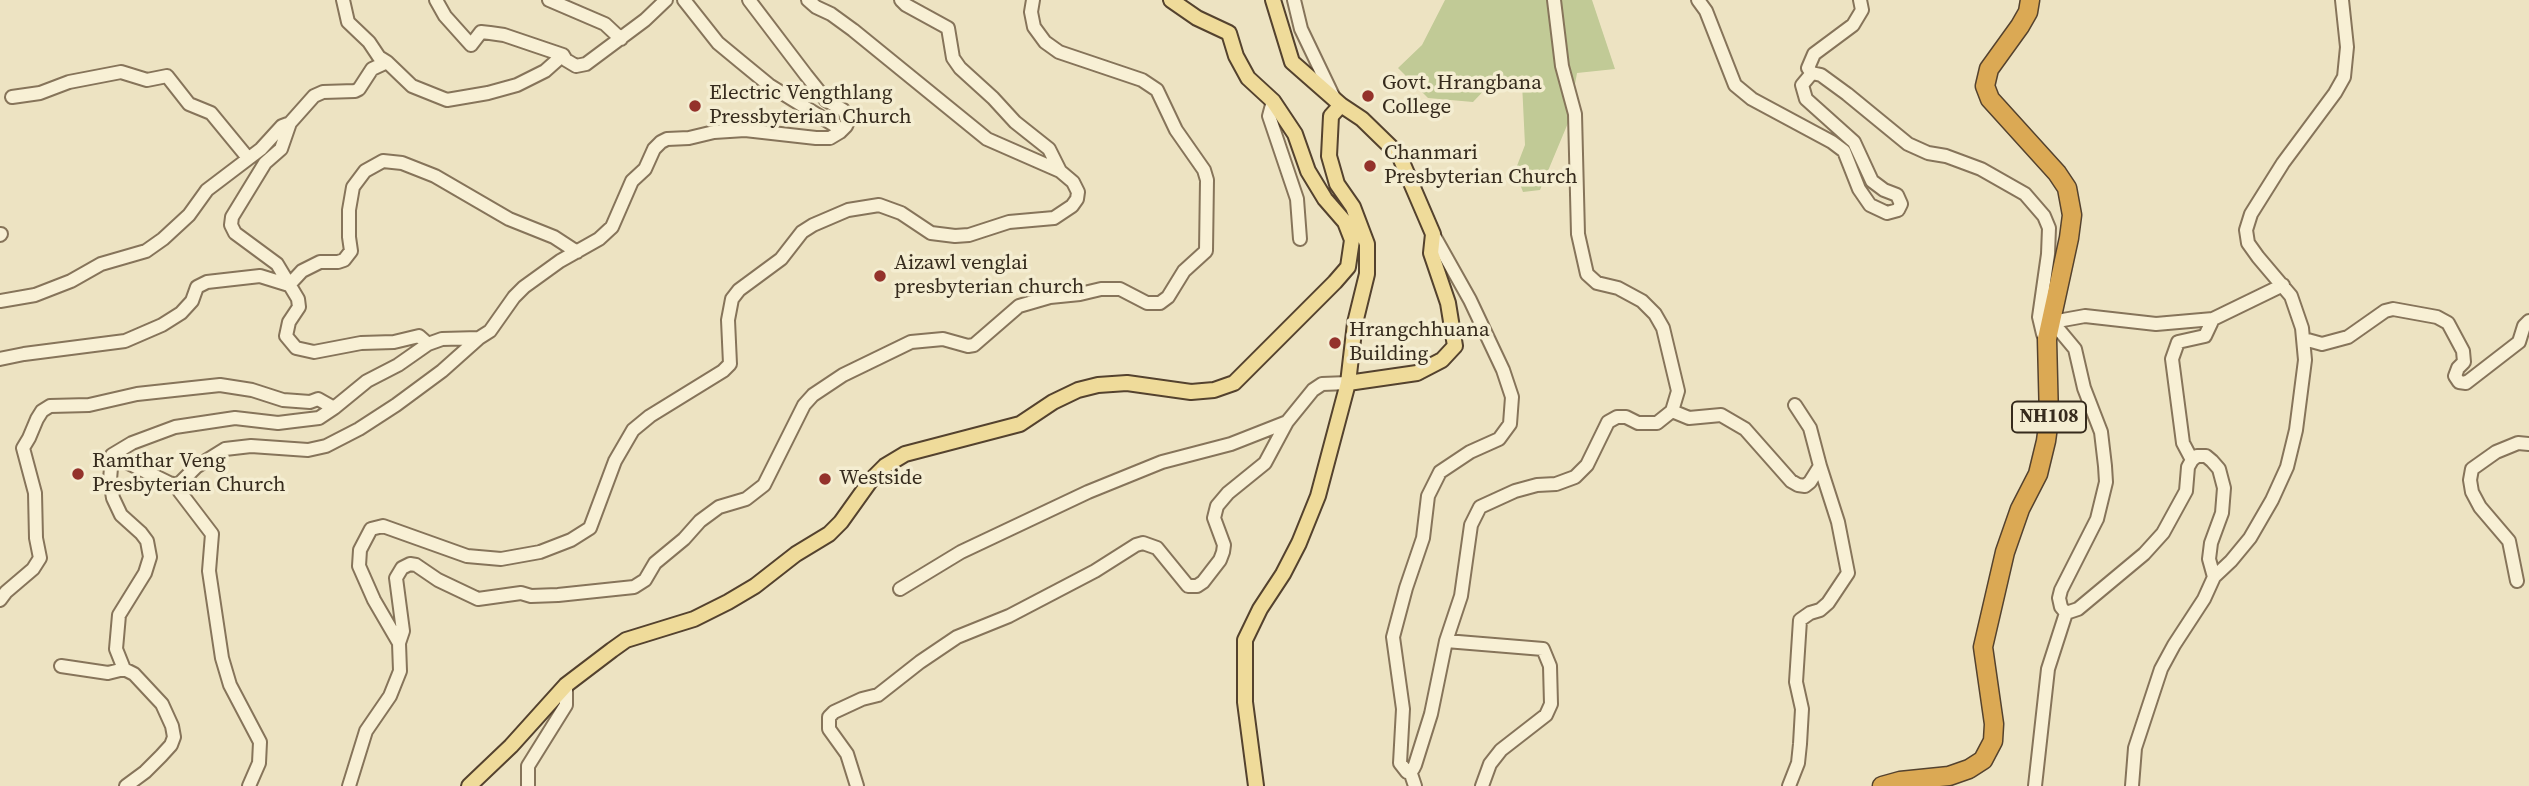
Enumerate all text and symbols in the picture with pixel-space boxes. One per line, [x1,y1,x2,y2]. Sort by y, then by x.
place label: Govt. Hrangbana College [1382,71,1542,121]
place label: Electric Vengthlang Pressbyterian Church [709,81,912,131]
marker: Govt. Hrangbana College [1360,88,1376,104]
marker: Electric Vengthlang Pressbyterian Church [687,98,703,114]
place label: Chanmari Presbyterian Church [1384,141,1578,191]
marker: Chanmari Presbyterian Church [1362,158,1378,174]
place label: Aizawl venglai presbyterian church [894,251,1084,301]
marker: Aizawl venglai presbyterian church [872,268,888,284]
place label: Hrangchhuana Building [1349,318,1490,368]
marker: Hrangchhuana Building [1327,335,1343,351]
road number: NH108 [2012,402,2086,432]
place label: Ramthar Veng Presbyterian Church [92,449,286,499]
marker: Ramthar Veng Presbyterian Church [70,466,86,482]
place label: Westside [839,466,922,492]
marker: Westside [817,471,833,487]

